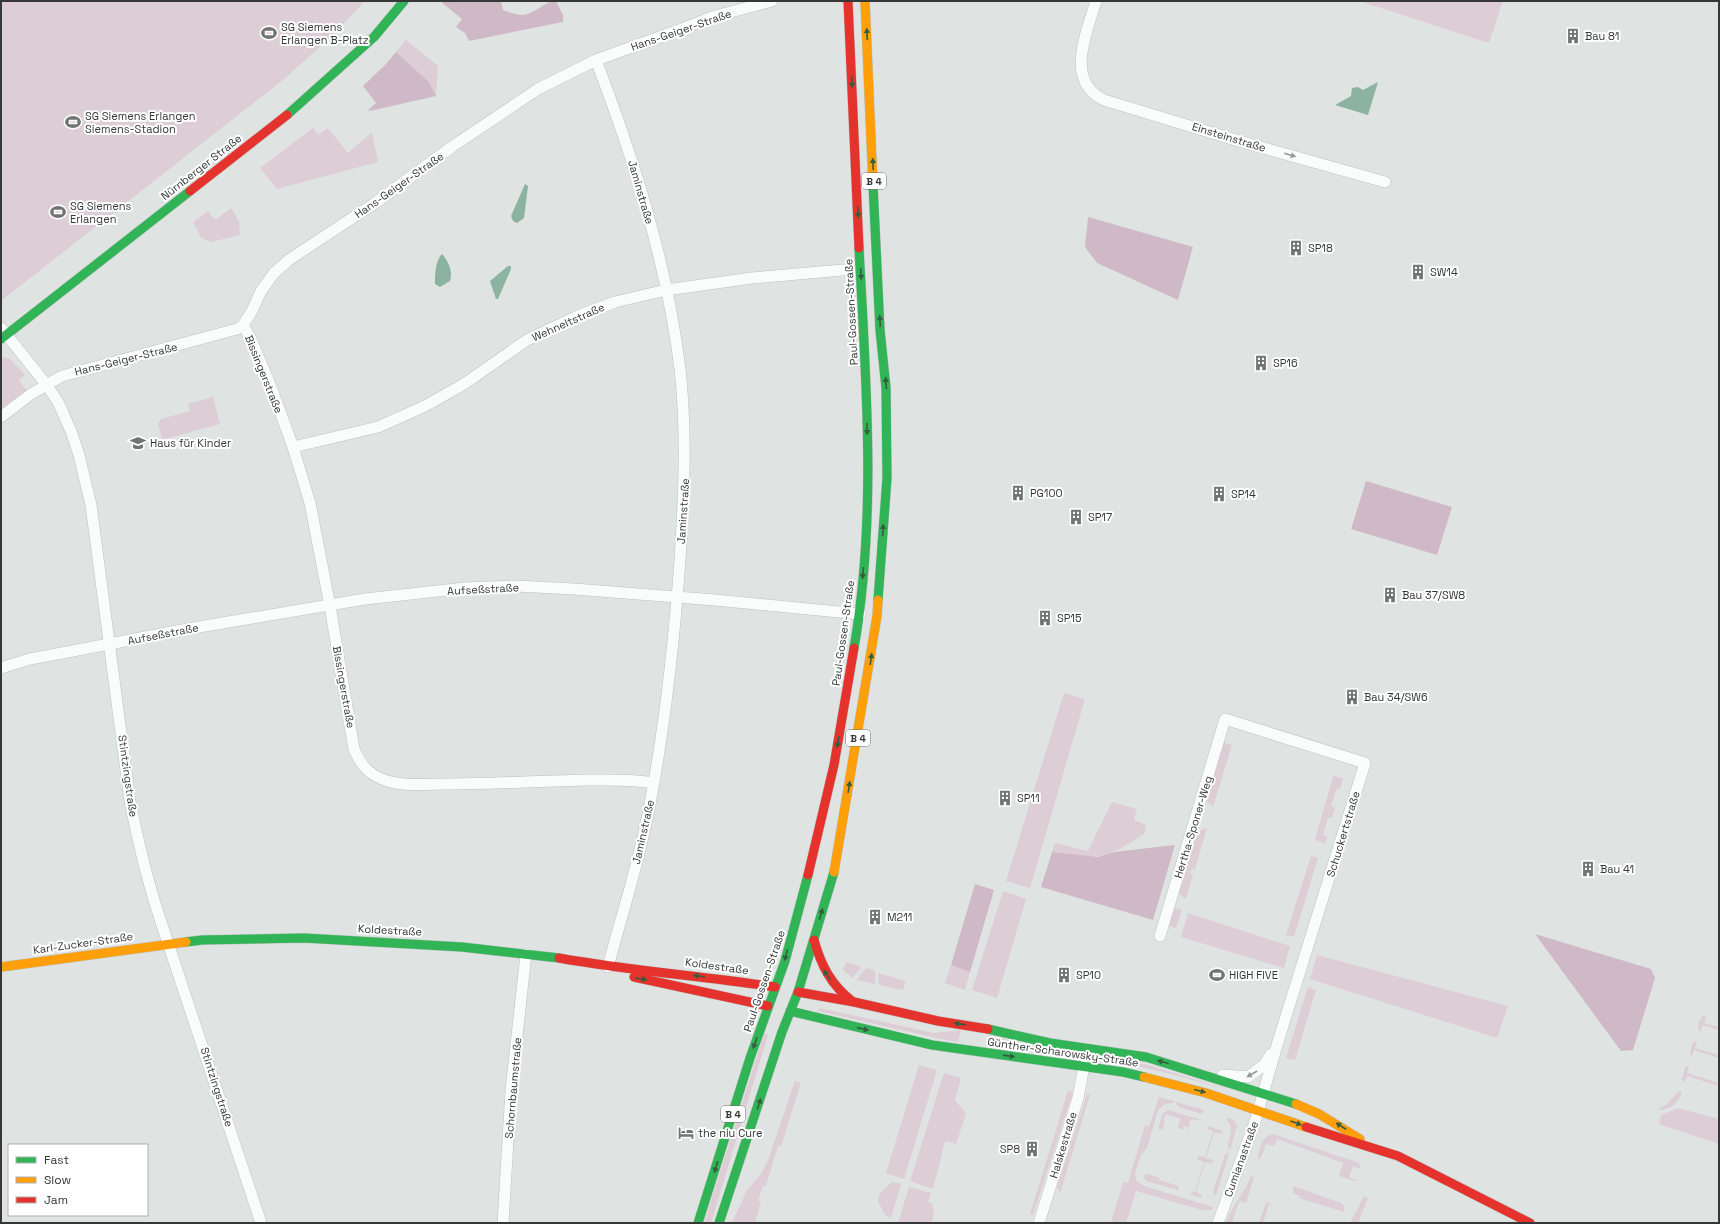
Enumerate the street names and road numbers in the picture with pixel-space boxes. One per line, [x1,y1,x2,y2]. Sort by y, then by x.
street label: Hans-Geiger-Straße [629,6,733,54]
street label: Einsteinstraße [1190,119,1268,155]
street label: Nürnberger Straße [158,131,244,203]
street label: Hans-Geiger-Straße [352,149,446,221]
street label: Jaminstraße [625,158,657,226]
road number: B 4 [862,173,886,189]
street label: Paul-Gossen-Straße [841,258,861,366]
street label: Wehneltstraße [529,300,607,344]
street label: Bissingerstraße [242,333,286,415]
street label: Hans-Geiger-Straße [73,339,179,379]
street label: Jaminstraße [674,478,692,544]
street label: Paul-Gossen-Straße [829,579,857,687]
street label: Aufseßstraße [447,580,519,598]
street label: Aufseßstraße [126,620,200,648]
street label: Bissingerstraße [330,645,358,729]
road number: B 4 [846,730,870,746]
street label: Stintzingstraße [115,734,141,818]
street label: Hertha-Sponer-Weg [1171,774,1215,880]
street label: Schuckertstraße [1323,789,1363,879]
street label: Jaminstraße [629,798,657,866]
street label: Koldestraße [358,921,422,939]
street label: Paul-Gossen-Straße [740,928,788,1034]
street label: Karl-Zucker-Straße [32,929,134,957]
street label: Koldestraße [684,955,750,977]
street label: Günther-Scharowsky-Straße [986,1034,1140,1070]
street label: Schornbaumstraße [502,1037,524,1139]
street label: Stintzingstraße [198,1045,236,1129]
road number: B 4 [721,1106,745,1122]
street label: Halskestraße [1046,1110,1080,1180]
street label: Cumianastraße [1221,1119,1261,1199]

